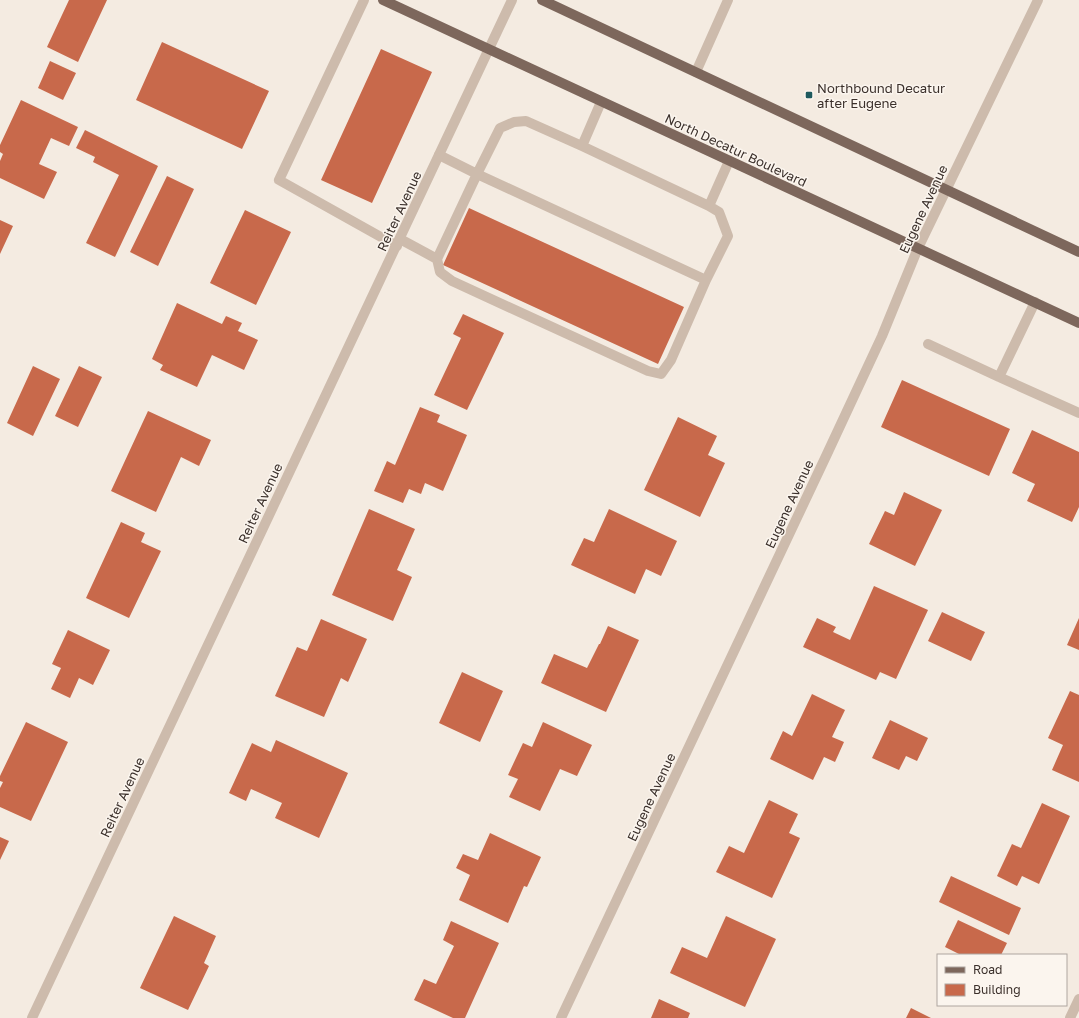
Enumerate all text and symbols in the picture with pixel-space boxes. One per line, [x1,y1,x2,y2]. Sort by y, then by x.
place label: Northbound Decatur after Eugene [817,80,945,111]
marker: Northbound Decatur after Eugene [804,90,814,100]
street label: North Decatur Boulevard [663,110,809,190]
street label: Eugene Avenue [895,162,951,256]
street label: Reiter Avenue [373,168,425,254]
street label: Eugene Avenue [761,457,817,551]
street label: Reiter Avenue [234,460,286,546]
street label: Eugene Avenue [623,750,679,844]
street label: Reiter Avenue [96,754,148,840]
legend [937,954,1067,1006]
text: Road [973,962,1002,977]
text: Building [973,982,1021,997]

